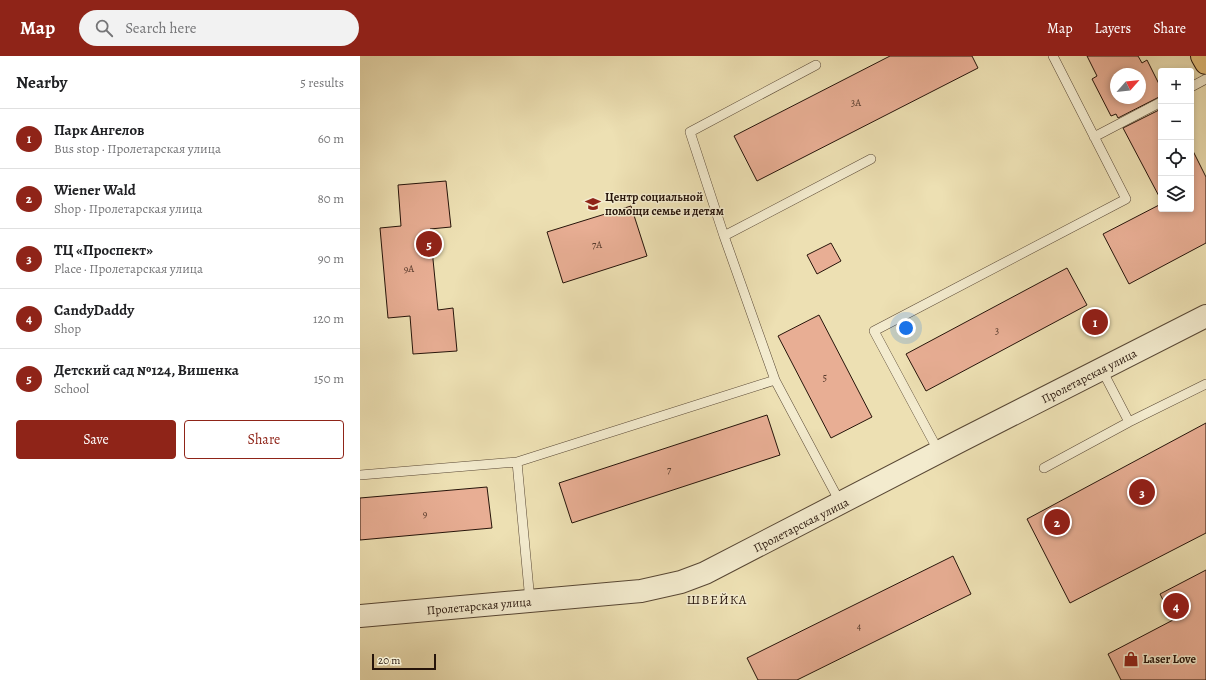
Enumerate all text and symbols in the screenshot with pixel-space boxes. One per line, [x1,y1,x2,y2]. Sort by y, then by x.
search box [79,10,359,46]
text: Map [20,15,55,41]
icon: search [93,17,115,39]
text: Search here [125,18,197,38]
text: Map [1047,19,1073,38]
text: Layers [1095,19,1131,38]
text: Share [1153,19,1186,38]
north arrow [1110,68,1146,104]
map controls [1158,68,1194,212]
button: + [1158,68,1194,104]
text: Nearby [16,71,67,94]
text: 5 results [300,74,344,91]
house number: 3А [851,96,861,109]
button: − [1158,104,1194,140]
text: Парк Ангелов [54,120,145,140]
text: 1 [27,130,31,147]
text: 60 m [318,130,344,147]
text: Bus stop · Пролетарская улица [54,140,221,157]
button: locate [1158,140,1194,176]
button: layers [1158,176,1194,212]
text: Wiener Wald [54,180,136,200]
place label: Центр социальной помощи семье и детям [605,189,724,219]
text: 2 [26,190,32,207]
text: 80 m [317,190,344,207]
school or university icon: Центр социальной помощи семье и детям [584,195,602,213]
text: Shop · Пролетарская улица [54,200,203,217]
pin: 5 [416,229,442,259]
house number: 7А [592,238,602,251]
text: ТЦ «Проспект» [54,240,153,260]
text: 3 [26,250,32,267]
text: 90 m [318,250,344,267]
text: Place · Пролетарская улица [54,260,203,277]
house number: 9А [404,262,414,275]
text: CandyDaddy [54,300,134,320]
pin: 1 [1082,307,1108,337]
text: 4 [26,310,32,327]
text: 120 m [313,310,344,327]
your location [896,318,916,338]
text: Shop [54,320,81,337]
house number: 3 [995,324,999,337]
street label: Пролетарская улица [1039,345,1140,407]
text: Детский сад №124, Вишенка [54,360,239,380]
text: 5 [26,370,32,387]
text: 150 m [314,370,344,387]
house number: 5 [823,371,827,384]
text: School [54,380,89,397]
button: Save [16,420,176,459]
button: Share [184,420,344,459]
house number: 7 [667,463,672,476]
pin: 3 [1129,477,1155,507]
street label: Пролетарская улица [751,494,852,556]
house number: 9 [423,507,428,520]
pin: 2 [1044,507,1070,537]
district label: ШВЕЙКА [687,591,747,608]
pin: 4 [1163,591,1189,621]
street label: Пролетарская улица [426,593,532,619]
house number: 4 [857,620,862,633]
shop icon: Laser Love [1122,650,1140,668]
place label: Laser Love [1143,651,1196,667]
scale bar [372,652,436,671]
text: 20 m [378,653,400,668]

